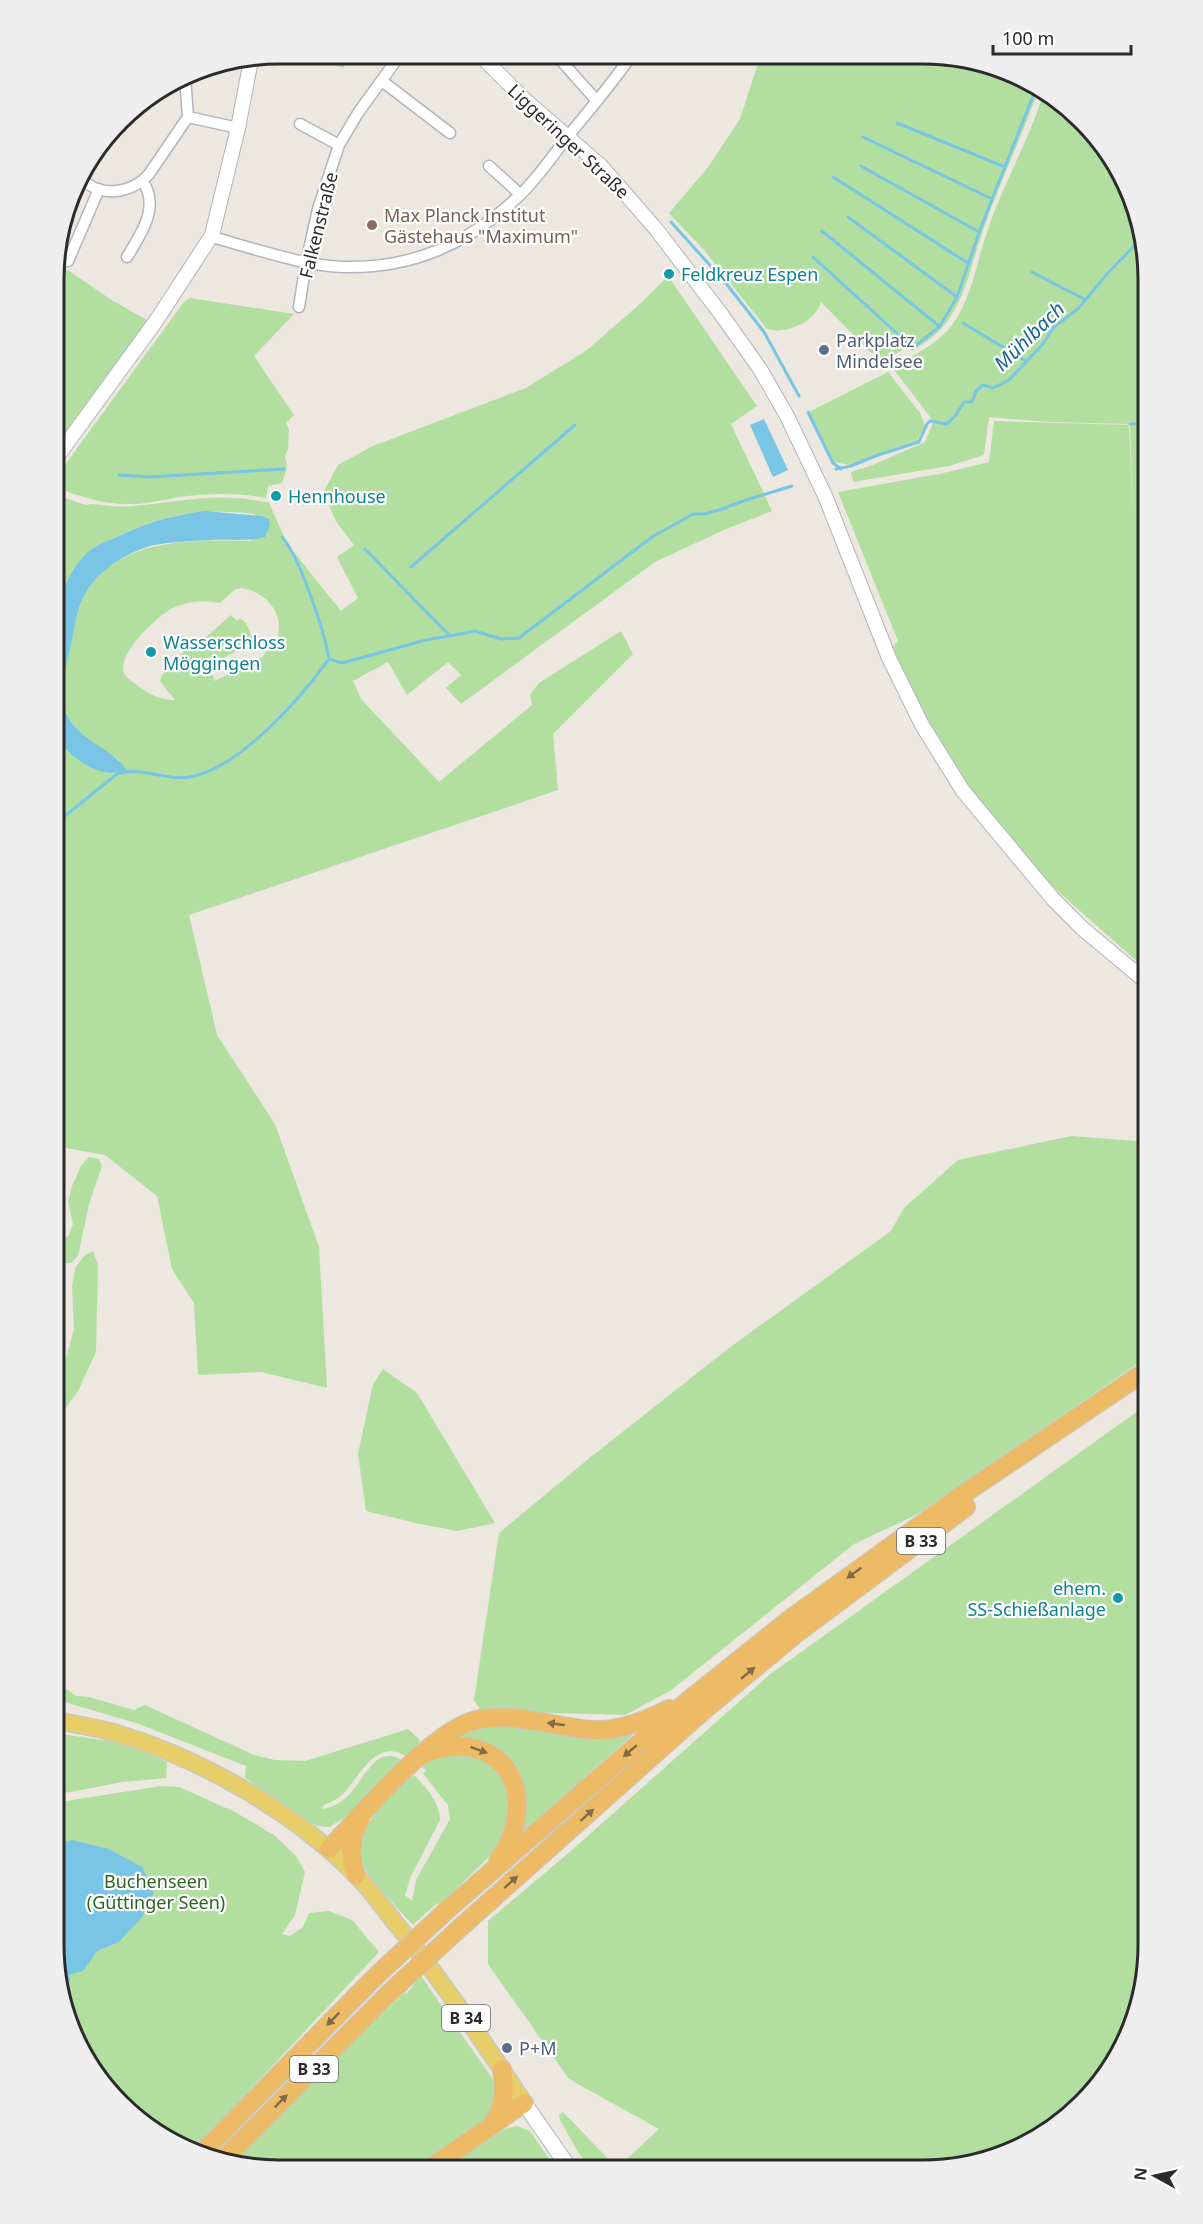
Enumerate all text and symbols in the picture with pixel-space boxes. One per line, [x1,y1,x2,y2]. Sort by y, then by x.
scale bar [993,18,1131,56]
text: 100 m [1002,26,1054,50]
street label: Liggeringer Straße [503,78,635,204]
street label: Falkenstraße [293,169,343,281]
place label: Max Planck Institut Gästehaus "Maximum" [384,203,578,248]
marker: Max Planck Institut Gästehaus "Maximum" [365,218,379,232]
place label: Feldkreuz Espen [681,262,818,286]
marker: Feldkreuz Espen [662,267,676,281]
water label: Mühlbach [988,295,1070,377]
place label: Parkplatz Mindelsee [836,328,923,373]
marker: Parkplatz Mindelsee [817,343,831,357]
place label: Hennhouse [288,484,386,508]
marker: Hennhouse [269,489,283,503]
place label: Wasserschloss Möggingen [163,630,285,675]
marker: Wasserschloss Möggingen [144,645,158,659]
road number: B 33 [897,1528,945,1554]
one-way arrow [846,1567,862,1579]
place label: ehem. SS-Schießanlage [967,1576,1106,1621]
marker: ehem. SS-Schießanlage [1111,1591,1125,1605]
one-way arrow [740,1667,756,1680]
one-way arrow [547,1720,566,1729]
one-way arrow [623,1744,638,1757]
one-way arrow [470,1746,488,1756]
one-way arrow [579,1809,594,1822]
park label: Buchenseen (Güttinger Seen) [87,1869,225,1914]
one-way arrow [503,1876,518,1889]
road number: B 34 [442,2005,490,2031]
one-way arrow [326,2012,340,2027]
place label: P+M [519,2036,557,2060]
marker: P+M [500,2041,514,2055]
road number: B 33 [290,2056,338,2082]
one-way arrow [274,2095,288,2109]
north arrow [1125,2146,1185,2206]
text: N [1128,2166,1152,2182]

